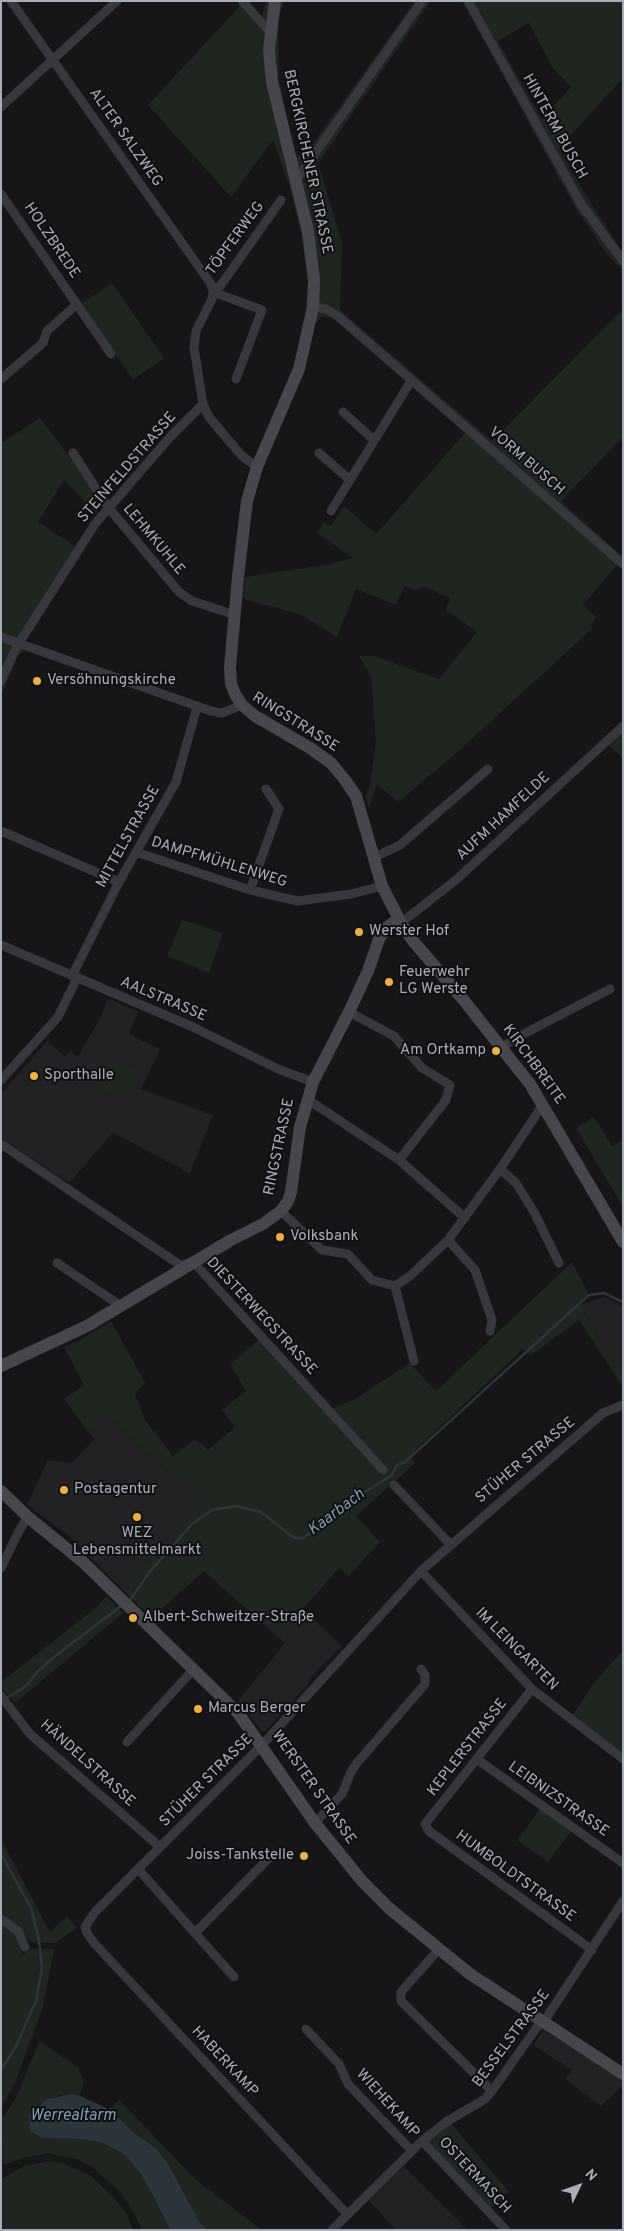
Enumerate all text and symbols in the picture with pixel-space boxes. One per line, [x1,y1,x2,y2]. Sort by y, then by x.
street label: BERGKIRCHENER STRASSE [279,68,335,256]
street label: HINTERM BUSCH [518,71,590,183]
street label: ALTER SALZWEG [84,85,166,191]
street label: TÖPFERWEG [203,199,269,279]
street label: HOLZBREDE [19,200,83,282]
street label: STEINFELDSTRASSE [75,409,181,527]
street label: VORM BUSCH [484,424,568,500]
street label: LEHMKUHLE [118,501,188,579]
place label: Versöhnungskirche [47,672,176,690]
marker: Versöhnungskirche [31,675,43,687]
street label: RINGSTRASSE [248,689,342,757]
street label: AUFM HAMFELDE [454,769,554,865]
street label: MITTELSTRASSE [93,782,165,892]
street label: DAMPFMÜHLENWEG [149,834,289,892]
place label: Werster Hof [369,923,449,941]
marker: Werster Hof [353,926,365,938]
place label: Feuerwehr LG Werste [399,964,470,999]
street label: AALSTRASSE [117,974,209,1026]
marker: Feuerwehr LG Werste [383,976,395,988]
street label: KIRCHBREITE [498,1022,568,1108]
place label: Am Ortkamp [400,1042,486,1060]
marker: Am Ortkamp [490,1045,502,1057]
place label: Sporthalle [44,1067,114,1085]
marker: Sporthalle [28,1070,40,1082]
street label: RINGSTRASSE [261,1097,299,1197]
place label: Volksbank [290,1228,358,1246]
marker: Volksbank [274,1231,286,1243]
street label: DIESTERWEGSTRASSE [202,1254,320,1380]
street label: STÜHER STRASSE [473,1414,579,1508]
place label: Postagentur [74,1481,157,1499]
marker: Postagentur [58,1484,70,1496]
water label: Kaarbach [305,1486,369,1540]
marker: WEZ Lebensmittelmarkt [131,1511,143,1523]
place label: WEZ Lebensmittelmarkt [73,1525,201,1560]
street label: IM LEINGARTEN [471,1605,561,1695]
place label: Albert-Schweitzer-Straße [143,1609,314,1627]
marker: Albert-Schweitzer-Straße [127,1612,139,1624]
street label: KEPLERSTRASSE [424,1696,512,1800]
place label: Marcus Berger [208,1700,306,1718]
marker: Marcus Berger [192,1703,204,1715]
street label: HÄNDELSTRASSE [36,1717,138,1811]
street label: WERSTER STRASSE [267,1728,359,1848]
street label: STÜHER STRASSE [157,1731,257,1831]
street label: LEIBNIZSTRASSE [504,1758,612,1842]
street label: HUMBOLDTSTRASSE [452,1827,578,1927]
place label: Joiss-Tankstelle [186,1847,294,1865]
marker: Joiss-Tankstelle [298,1850,310,1862]
street label: BESSELSTRASSE [469,1987,555,2091]
street label: HABERKAMP [187,2023,261,2101]
street label: WIEHEKAMP [352,2066,422,2142]
water label: Werrealtarm [30,2107,116,2127]
street label: OSTERMASCH [434,2134,514,2218]
north arrow [554,2161,604,2211]
text: N [581,2166,600,2185]

